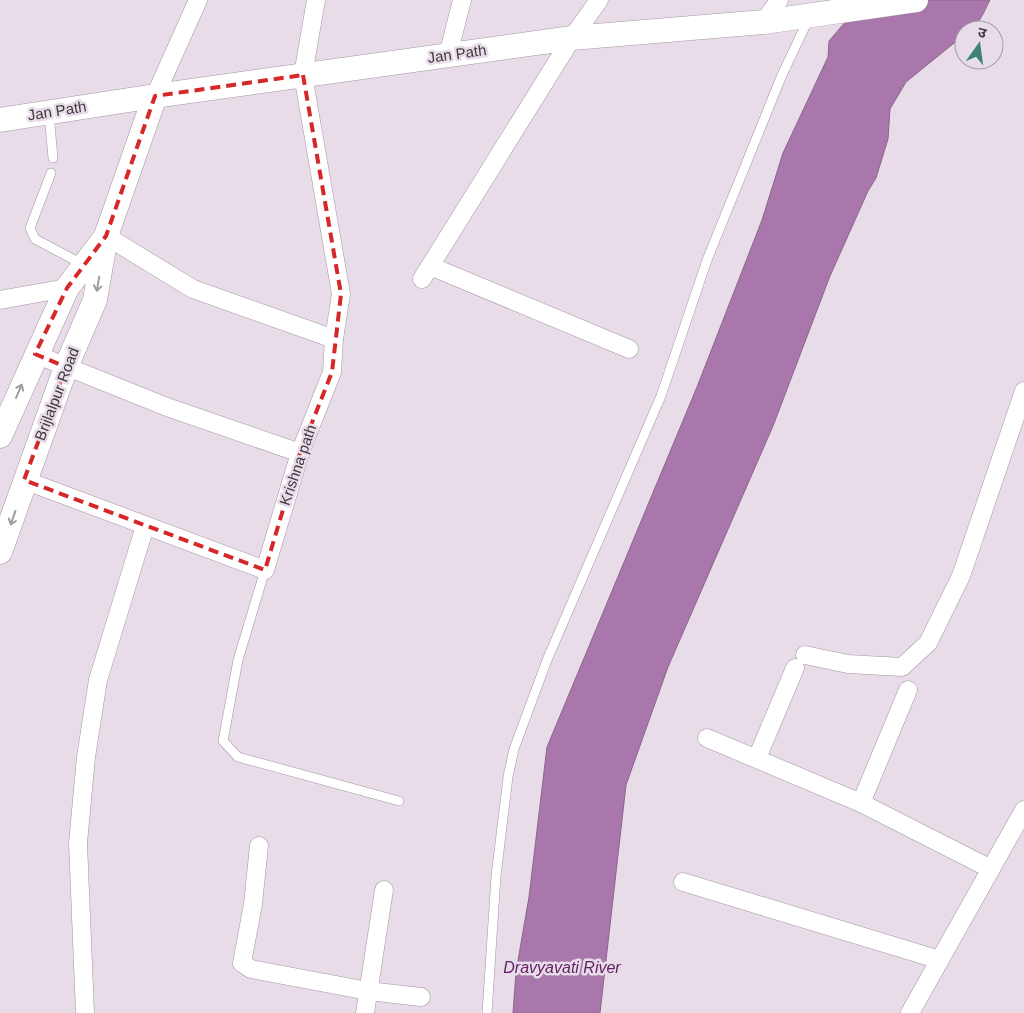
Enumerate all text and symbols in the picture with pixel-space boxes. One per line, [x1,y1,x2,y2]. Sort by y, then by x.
north arrow [954,20,1004,70]
text: उ [976,24,989,41]
street label: Jan Path [426,41,487,66]
street label: Jan Path [26,97,87,124]
one-way arrow [92,275,102,291]
street label: Brijlalpur Road [31,345,82,443]
one-way arrow [15,384,25,399]
street label: Krishna path [276,422,319,507]
one-way arrow [7,510,17,526]
water label: Dravyavati River [503,959,621,976]

